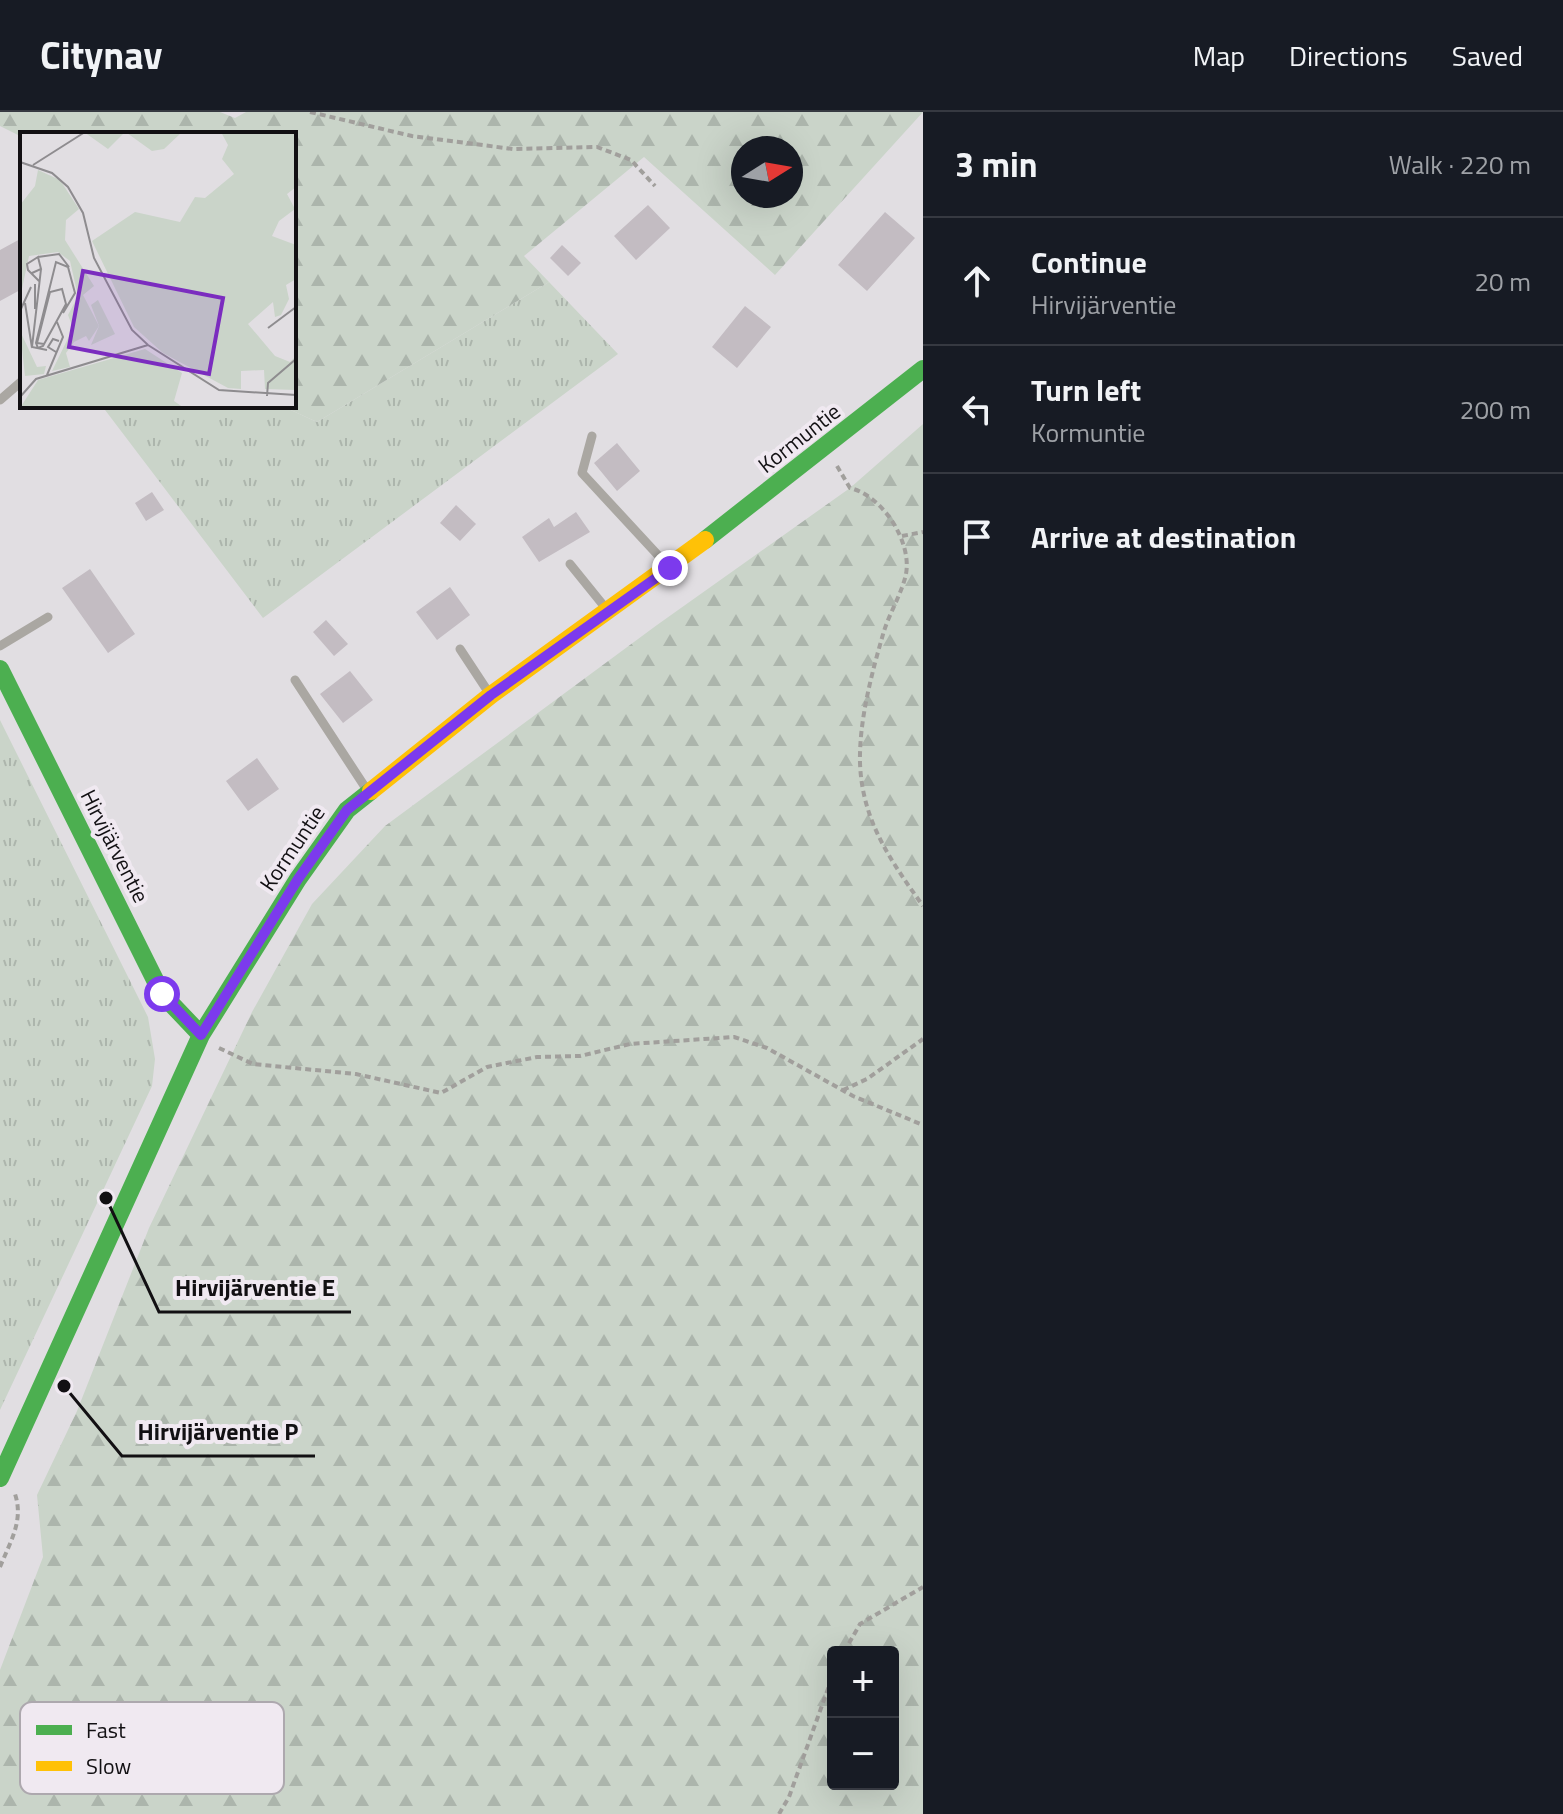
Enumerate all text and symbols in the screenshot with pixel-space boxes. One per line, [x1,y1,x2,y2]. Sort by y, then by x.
text: Citynav [40,26,162,84]
text: Map [1193,34,1245,77]
text: Directions [1289,34,1408,77]
text: Saved [1452,34,1523,77]
inset map [20,132,296,408]
north arrow [731,136,803,208]
text: 3 min [955,138,1038,190]
text: Walk · 220 m [1389,145,1531,184]
text: Continue [1031,239,1147,285]
icon: ahead [955,259,999,303]
text: 20 m [1474,262,1531,301]
text: Hirvijärventie [1031,285,1176,324]
text: Turn left [1031,367,1141,413]
icon: left [955,387,999,431]
text: 200 m [1460,390,1531,429]
street label: Kormuntie [750,395,848,481]
text: Kormuntie [1031,413,1146,452]
text: Arrive at destination [1031,514,1296,560]
icon: arrive [955,515,999,559]
route end [652,550,688,586]
street label: Hirvijärventie [72,783,158,909]
street label: Kormuntie [251,798,333,898]
route start [144,976,180,1012]
callout: Hirvijärventie E [159,1264,351,1312]
text: Hirvijärventie E [175,1269,335,1305]
callout: Hirvijärventie P [122,1408,315,1456]
text: Hirvijärventie P [138,1413,298,1449]
map controls [827,1646,899,1790]
button: + [827,1646,899,1718]
legend [20,1702,284,1794]
text: Fast [86,1713,126,1747]
button: − [827,1718,899,1790]
text: Slow [86,1749,132,1783]

